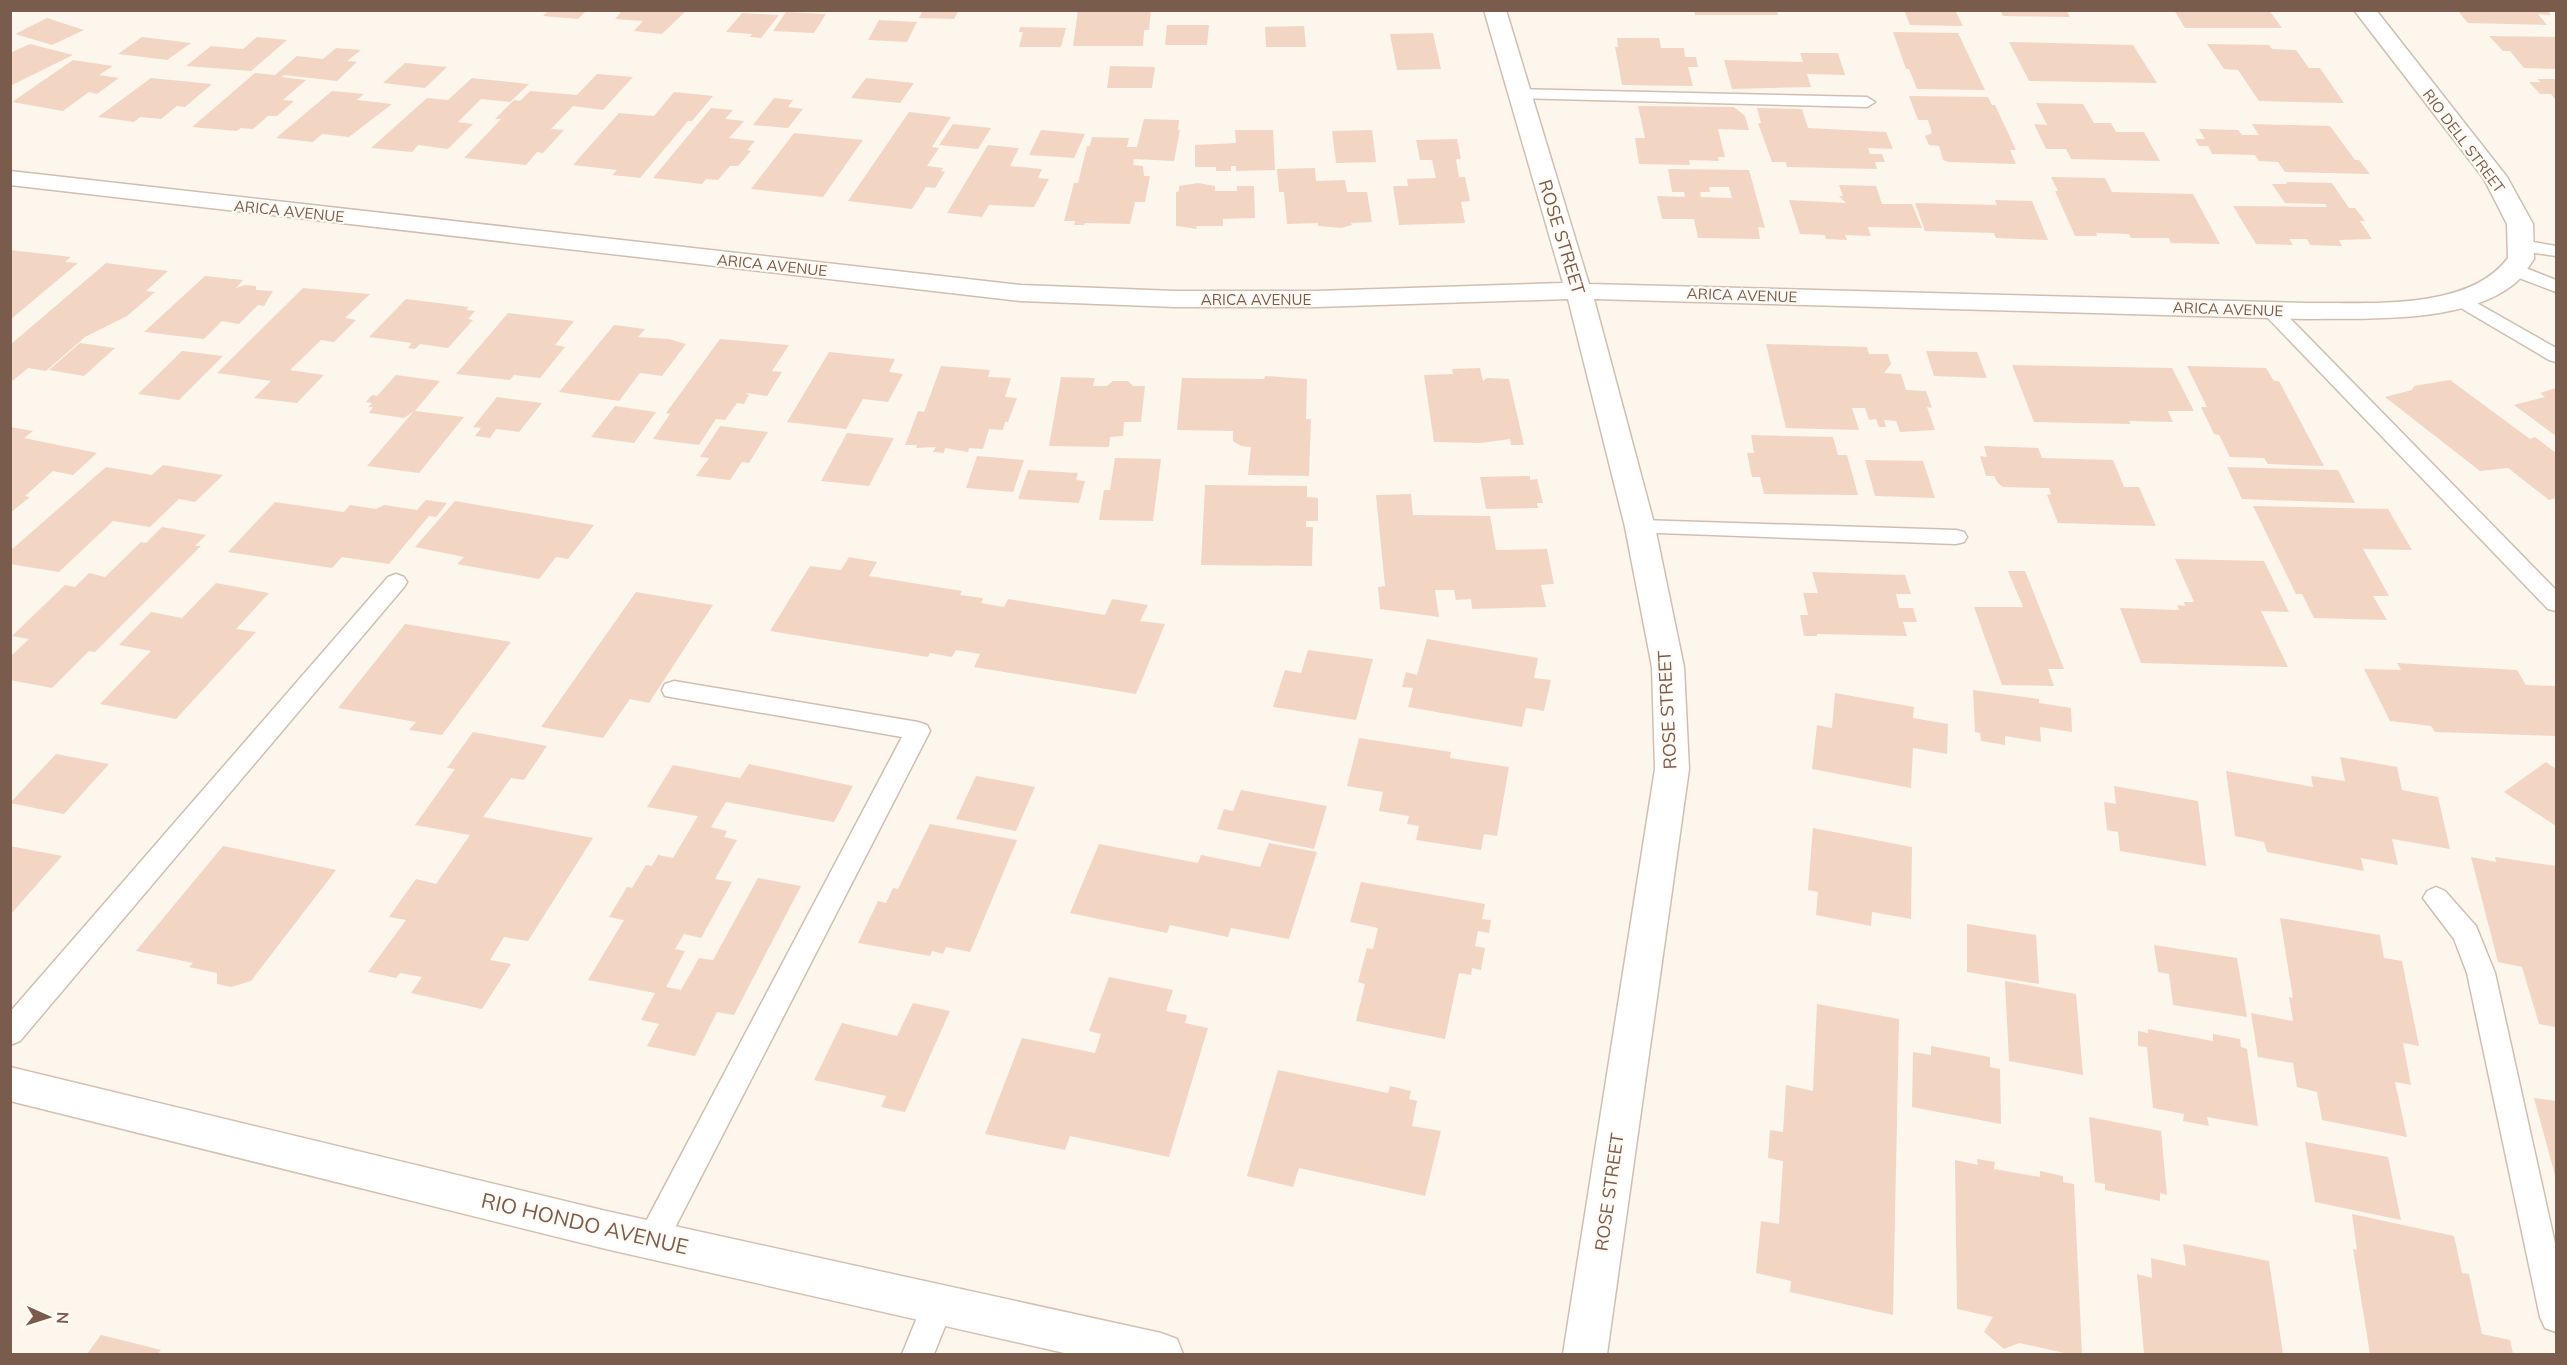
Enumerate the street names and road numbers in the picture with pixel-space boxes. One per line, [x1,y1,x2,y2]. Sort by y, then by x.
street label: RIO DELL STREET [2419,85,2509,197]
street label: ROSE STREET [1534,177,1590,297]
street label: ARICA AVENUE [233,196,345,226]
street label: ARICA AVENUE [716,250,828,280]
street label: ARICA AVENUE [1686,284,1798,306]
street label: ARICA AVENUE [1201,290,1312,309]
street label: ARICA AVENUE [2172,298,2284,320]
street label: ROSE STREET [1652,650,1682,770]
street label: ROSE STREET [1589,1131,1629,1252]
street label: RIO HONDO AVENUE [479,1187,691,1259]

